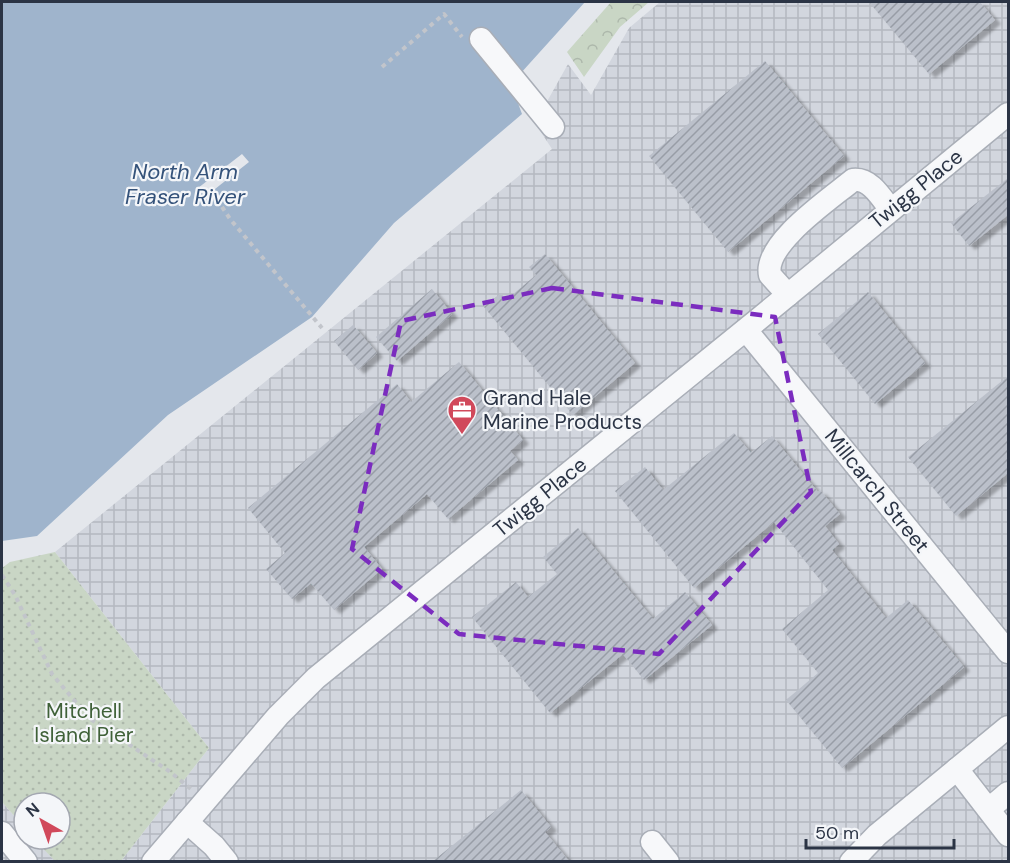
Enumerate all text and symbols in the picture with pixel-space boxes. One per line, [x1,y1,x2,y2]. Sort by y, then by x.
street label: Twigg Place [863,143,969,235]
water label: North Arm Fraser River [125,157,246,211]
place label: Grand Hale Marine Products [483,384,642,436]
office icon: Grand Hale Marine Products [446,394,478,436]
street label: Millcarch Street [818,423,936,559]
street label: Twigg Place [487,451,593,543]
park label: Mitchell Island Pier [34,697,134,749]
north arrow [12,791,72,851]
text: N [21,798,44,822]
scale bar [806,812,954,850]
text: 50 m [815,821,859,845]

